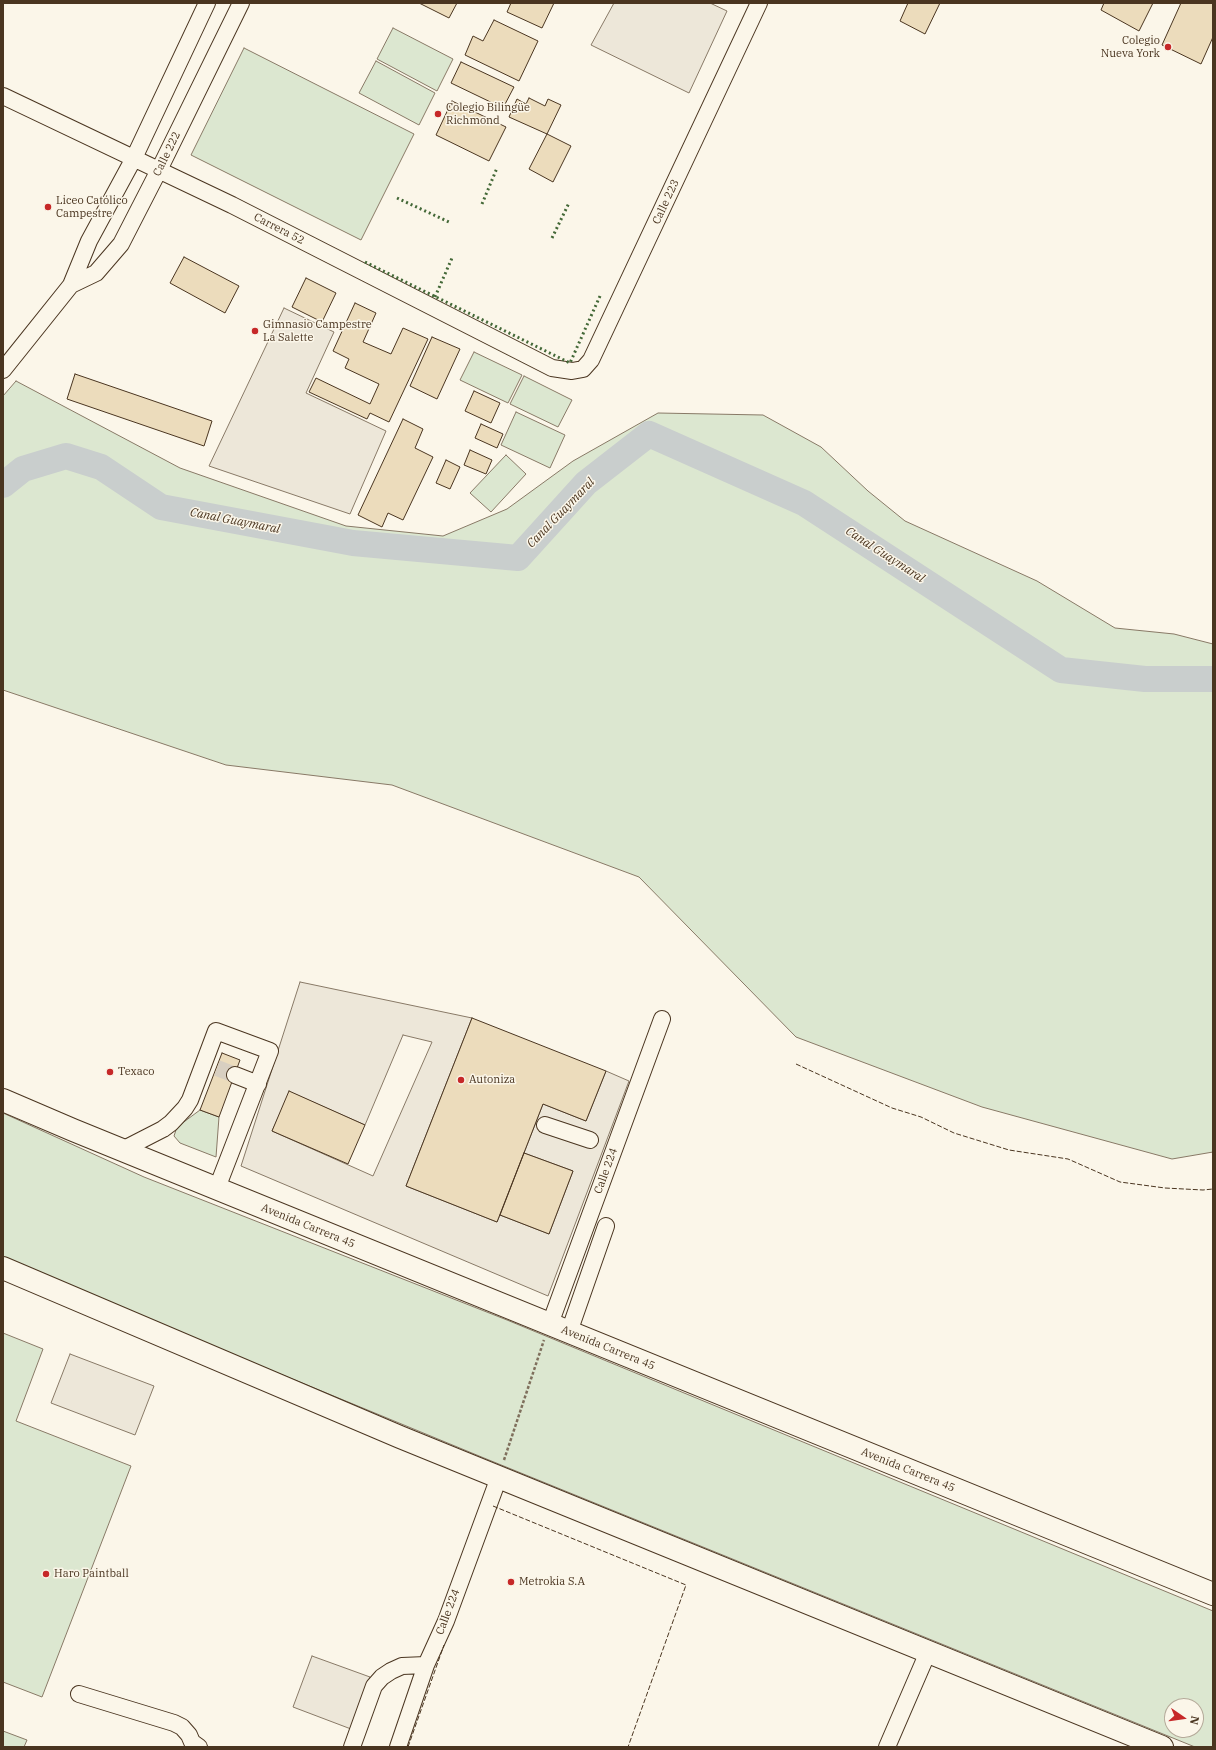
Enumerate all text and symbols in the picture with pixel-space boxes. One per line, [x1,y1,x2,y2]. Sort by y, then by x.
place label: Colegio Nueva York [1101,34,1160,60]
marker: Colegio Nueva York [1163,42,1173,52]
place label: Colegio Bilingüe Richmond [446,101,530,127]
marker: Colegio Bilingüe Richmond [433,109,443,119]
street label: Calle 222 [151,130,183,178]
street label: Calle 223 [650,178,682,226]
place label: Liceo Católico Campestre [56,194,128,220]
marker: Liceo Católico Campestre [43,202,53,212]
street label: Carrera 52 [251,211,307,247]
place label: Gimnasio Campestre La Salette [263,318,372,344]
marker: Gimnasio Campestre La Salette [250,326,260,336]
water label: Canal Guaymaral [524,475,598,551]
water label: Canal Guaymaral [189,505,281,537]
water label: Canal Guaymaral [843,524,927,586]
place label: Texaco [118,1065,154,1079]
marker: Texaco [105,1067,115,1077]
place label: Autoniza [469,1073,515,1087]
marker: Autoniza [456,1075,466,1085]
street label: Calle 224 [592,1146,620,1196]
street label: Avenida Carrera 45 [259,1201,357,1251]
street label: Avenida Carrera 45 [559,1323,657,1373]
street label: Avenida Carrera 45 [859,1445,957,1495]
place label: Haro Paintball [54,1567,129,1581]
marker: Haro Paintball [41,1569,51,1579]
place label: Metrokia S.A [519,1575,585,1589]
marker: Metrokia S.A [506,1577,516,1587]
street label: Calle 224 [433,1587,463,1637]
north arrow [1164,1698,1204,1738]
text: N [1187,1715,1203,1726]

